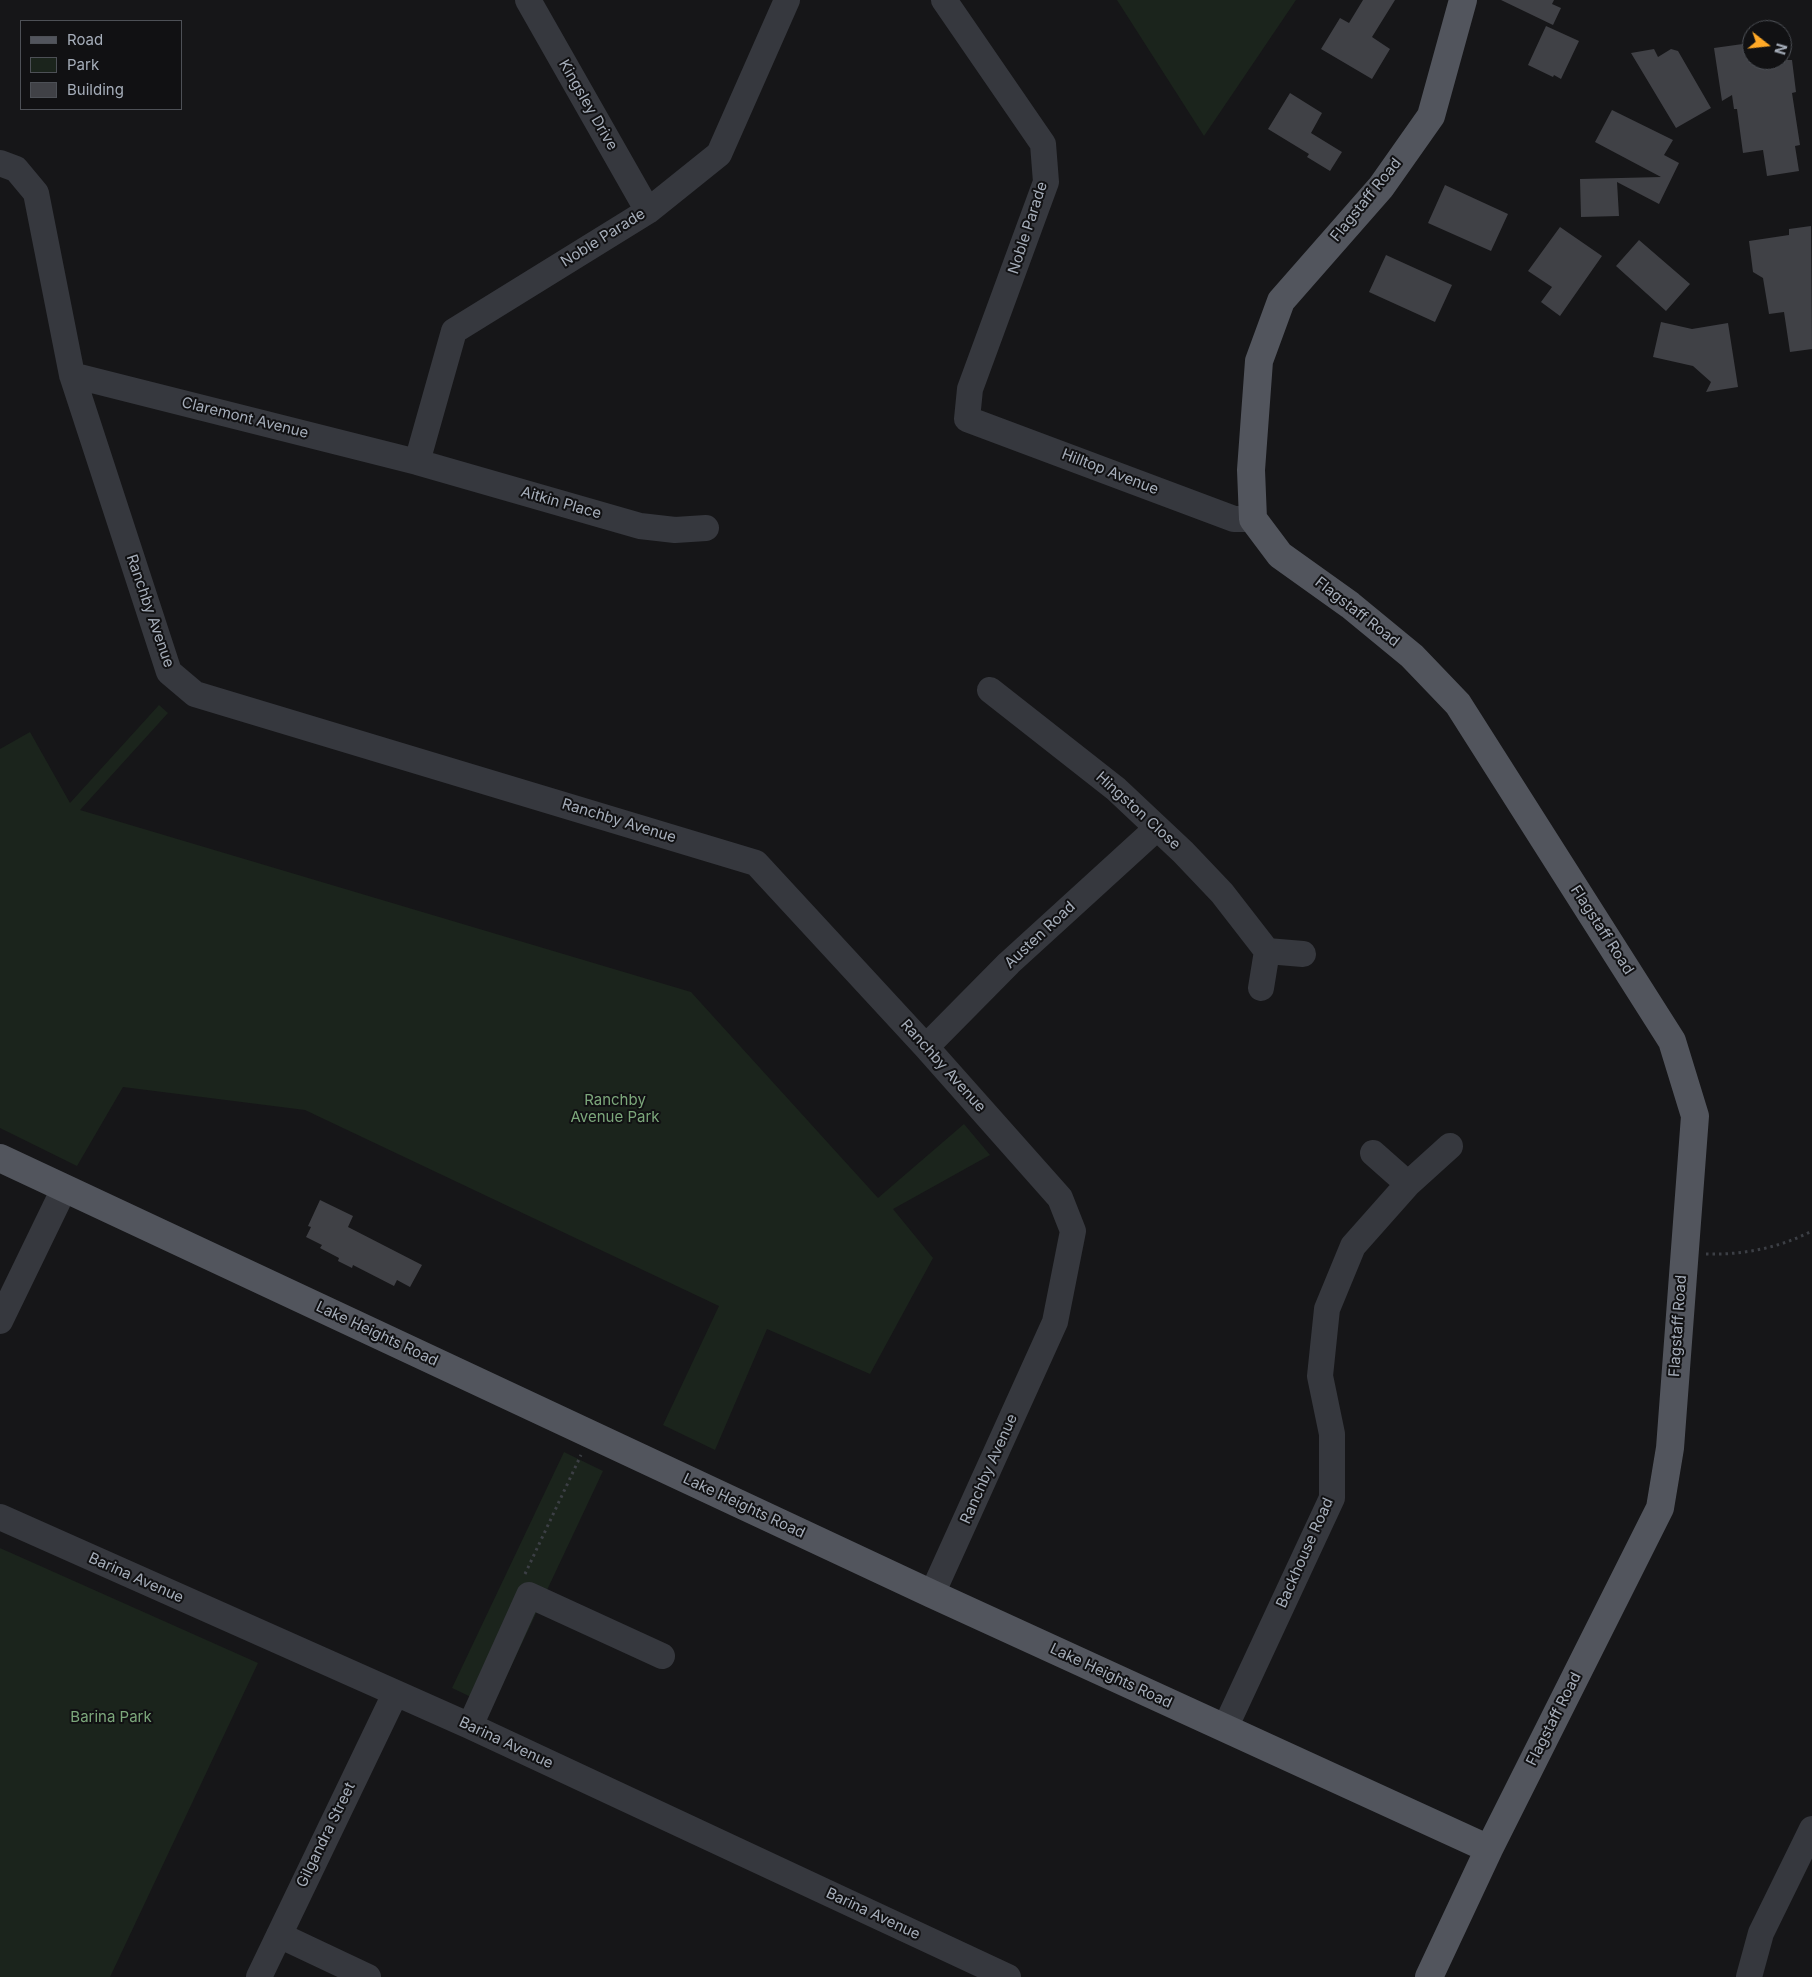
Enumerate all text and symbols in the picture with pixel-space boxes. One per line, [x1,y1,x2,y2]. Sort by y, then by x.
legend [20,20,182,110]
north arrow [1742,20,1792,70]
text: Road [67,30,103,49]
text: N [1771,42,1791,56]
text: Park [67,55,99,74]
street label: Kingsley Drive [555,56,621,154]
text: Building [67,80,124,99]
street label: Flagstaff Road [1327,155,1405,245]
street label: Noble Parade [1005,180,1051,276]
street label: Noble Parade [557,205,649,271]
street label: Claremont Avenue [180,394,310,442]
street label: Hilltop Avenue [1059,445,1161,499]
street label: Aitkin Place [519,483,603,523]
street label: Ranchby Avenue [122,552,178,670]
street label: Flagstaff Road [1311,573,1403,651]
street label: Hingston Close [1092,768,1184,854]
street label: Ranchby Avenue [560,795,678,847]
street label: Flagstaff Road [1567,882,1637,978]
street label: Austen Road [1001,898,1079,972]
street label: Ranchby Avenue [897,1016,989,1116]
park label: Ranchby Avenue Park [570,1091,660,1126]
street label: Flagstaff Road [1665,1274,1691,1378]
street label: Lake Heights Road [313,1298,441,1370]
street label: Ranchby Avenue [957,1411,1021,1527]
street label: Lake Heights Road [680,1470,808,1542]
street label: Backhouse Road [1273,1495,1337,1611]
street label: Barina Avenue [86,1549,186,1607]
street label: Lake Heights Road [1047,1640,1175,1712]
street label: Flagstaff Road [1523,1669,1585,1769]
park label: Barina Park [70,1708,152,1726]
street label: Barina Avenue [456,1713,556,1773]
street label: Gilgandra Street [293,1779,359,1891]
street label: Barina Avenue [823,1884,923,1944]

